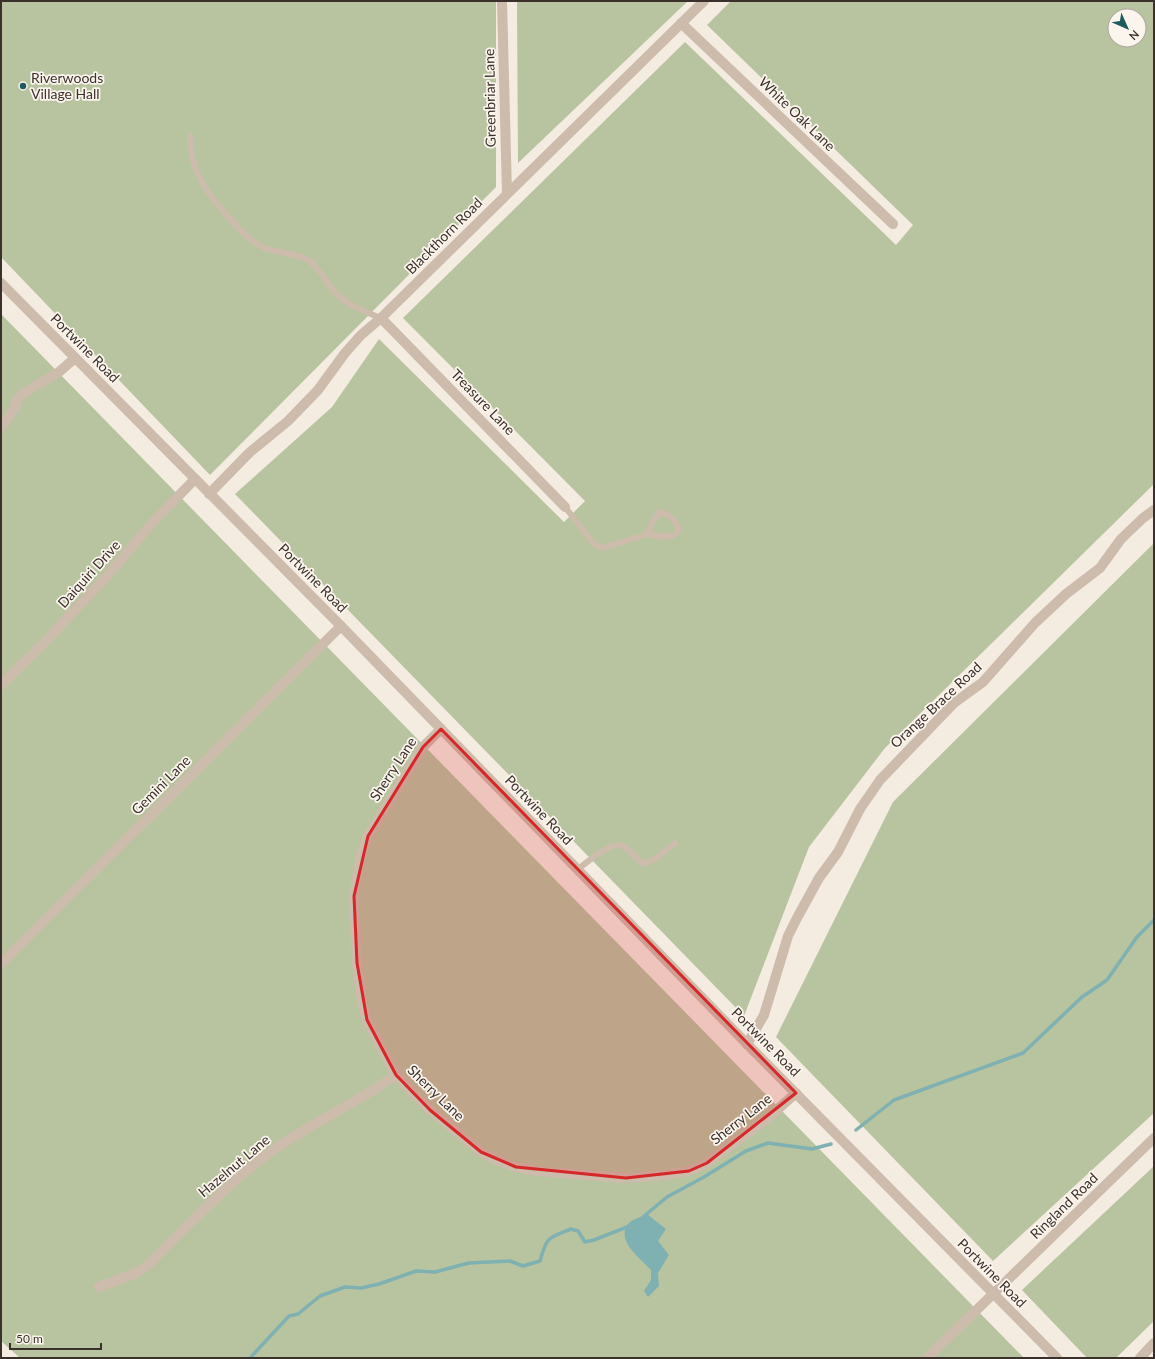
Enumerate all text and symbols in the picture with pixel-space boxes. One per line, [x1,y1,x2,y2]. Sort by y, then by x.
north arrow [1107,8,1147,48]
text: N [1127,28,1142,43]
street label: Greenbriar Lane [480,49,499,147]
place label: Riverwoods Village Hall [31,69,103,102]
street label: White Oak Lane [756,73,839,154]
marker: Riverwoods Village Hall [18,81,28,91]
street label: Blackthorn Road [402,194,485,277]
street label: Portwine Road [47,310,123,386]
street label: Treasure Lane [448,365,519,438]
street label: Daiquiri Drive [54,536,123,611]
street label: Portwine Road [275,540,351,616]
street label: Orange Brace Road [887,658,985,751]
street label: Sherry Lane [366,734,420,804]
street label: Gemini Lane [128,752,194,818]
street label: Portwine Road [502,771,577,848]
street label: Portwine Road [728,1004,804,1080]
street label: Sherry Lane [404,1061,468,1124]
street label: Sherry Lane [707,1090,775,1148]
street label: Hazelnut Lane [195,1131,273,1200]
street label: Ringland Road [1026,1169,1101,1242]
street label: Portwine Road [954,1235,1030,1311]
scale bar [10,1325,101,1351]
text: 50 m [16,1331,43,1346]

